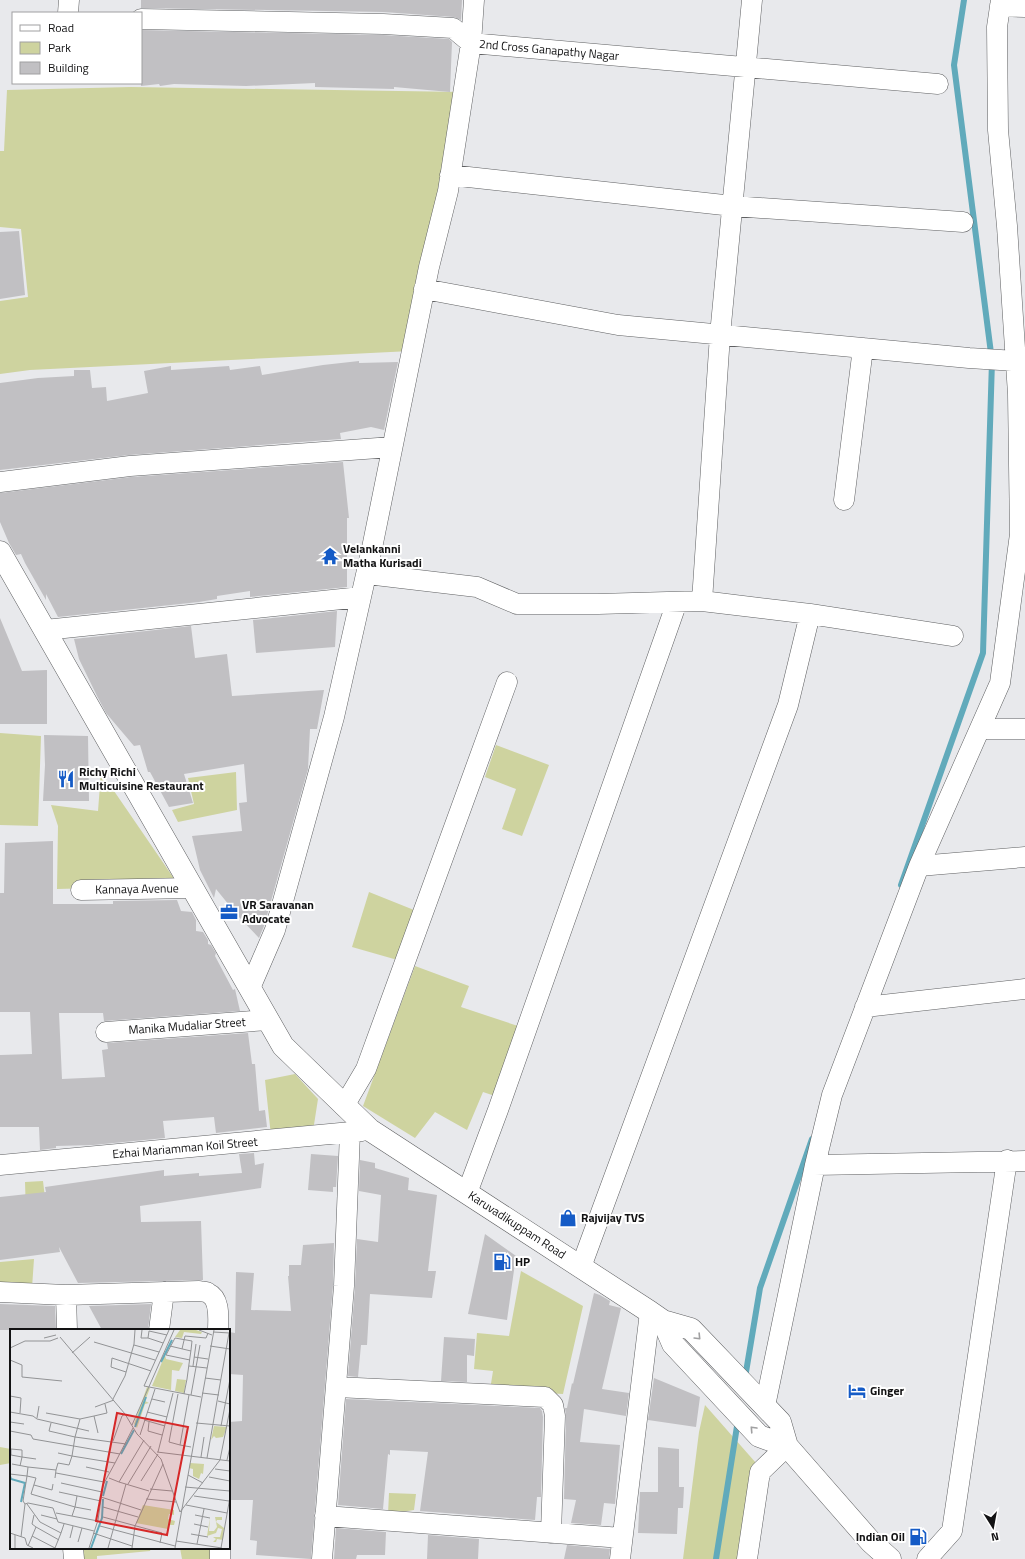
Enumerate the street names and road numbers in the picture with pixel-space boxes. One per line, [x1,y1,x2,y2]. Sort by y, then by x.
street label: 2nd Cross Ganapathy Nagar [478,34,620,65]
street label: Kannaya Avenue [95,878,179,899]
street label: Manika Mudaliar Street [128,1012,247,1039]
street label: Ezhai Mariamman Koil Street [111,1132,259,1163]
street label: Karuvadikuppam Road [465,1186,570,1263]

